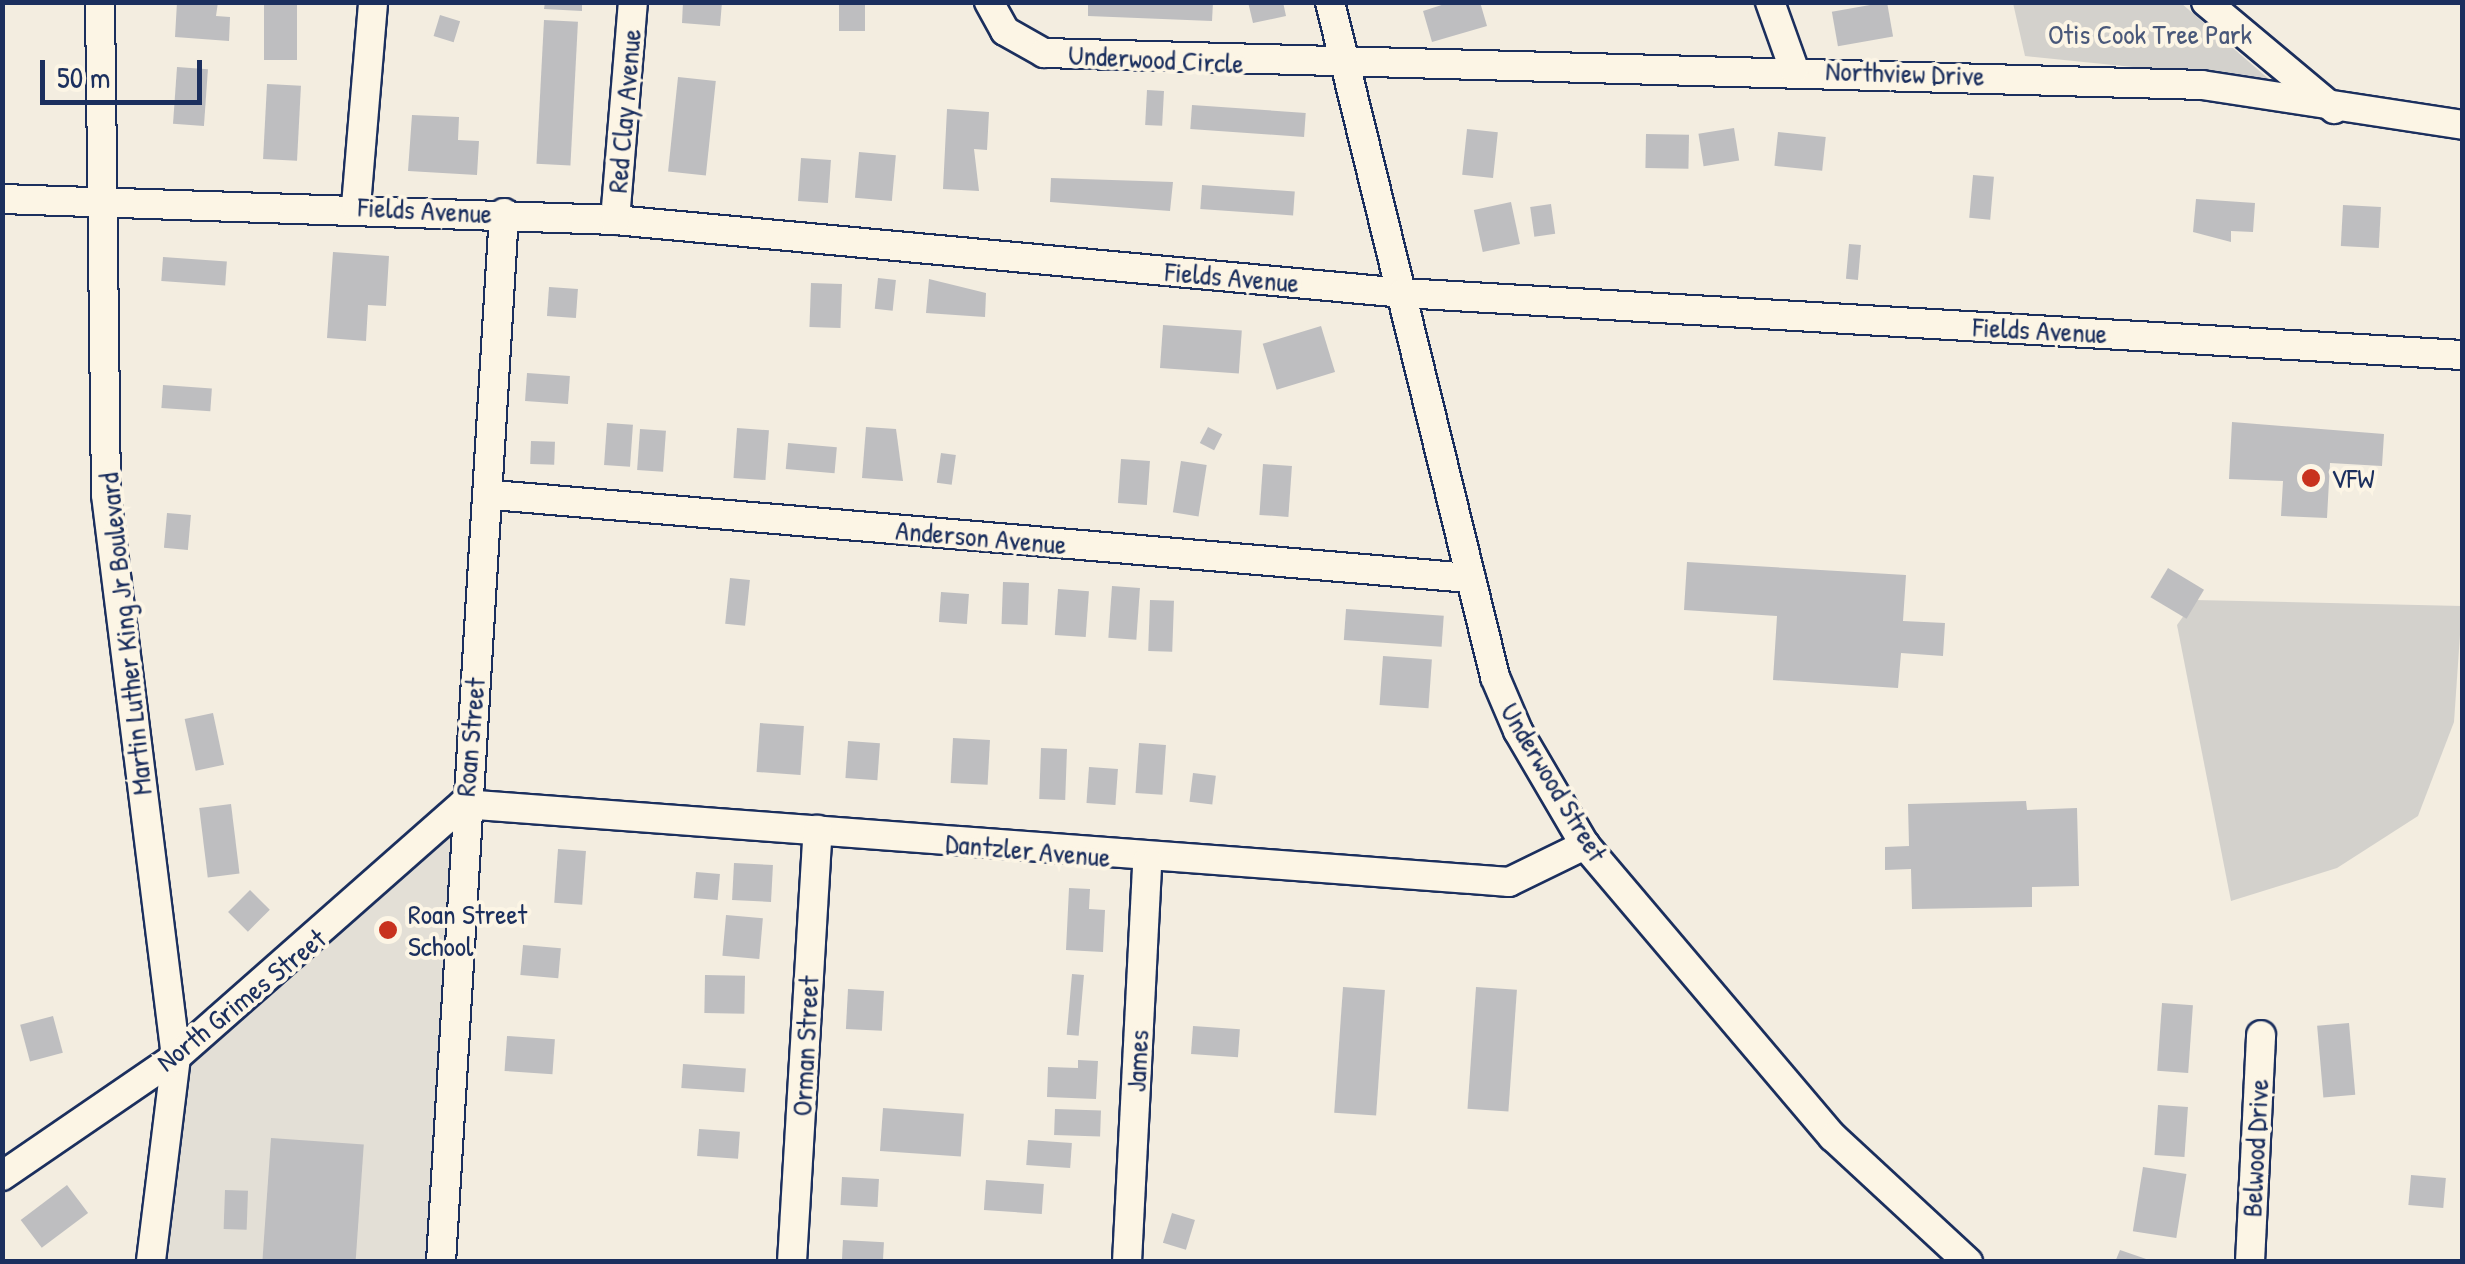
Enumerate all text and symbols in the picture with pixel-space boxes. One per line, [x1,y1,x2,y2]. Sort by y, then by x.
park label: Otis Cook Tree Park [2048,17,2252,51]
street label: Red Clay Avenue [600,28,648,194]
street label: Underwood Circle [1067,38,1245,80]
scale bar [45,40,208,102]
street label: Northview Drive [1825,53,1985,93]
text: 50 m [57,57,110,97]
street label: Fields Avenue [357,190,493,230]
street label: Fields Avenue [1164,254,1300,300]
street label: Fields Avenue [1972,310,2108,350]
place label: VFW [2331,461,2374,495]
marker: VFW [2300,467,2322,489]
street label: Martin Luther King Jr Boulevard [91,471,159,797]
street label: Anderson Avenue [894,513,1068,561]
street label: Roan Street [448,676,492,798]
street label: Underwood Street [1494,697,1614,867]
street label: Dantzler Avenue [944,826,1112,874]
place label: Roan Street School [408,897,527,963]
marker: Roan Street School [377,919,399,941]
street label: North Grimes Street [150,922,332,1078]
street label: Orman Street [785,975,825,1117]
street label: James [1119,1029,1155,1093]
street label: Belwood Drive [2235,1078,2275,1218]

